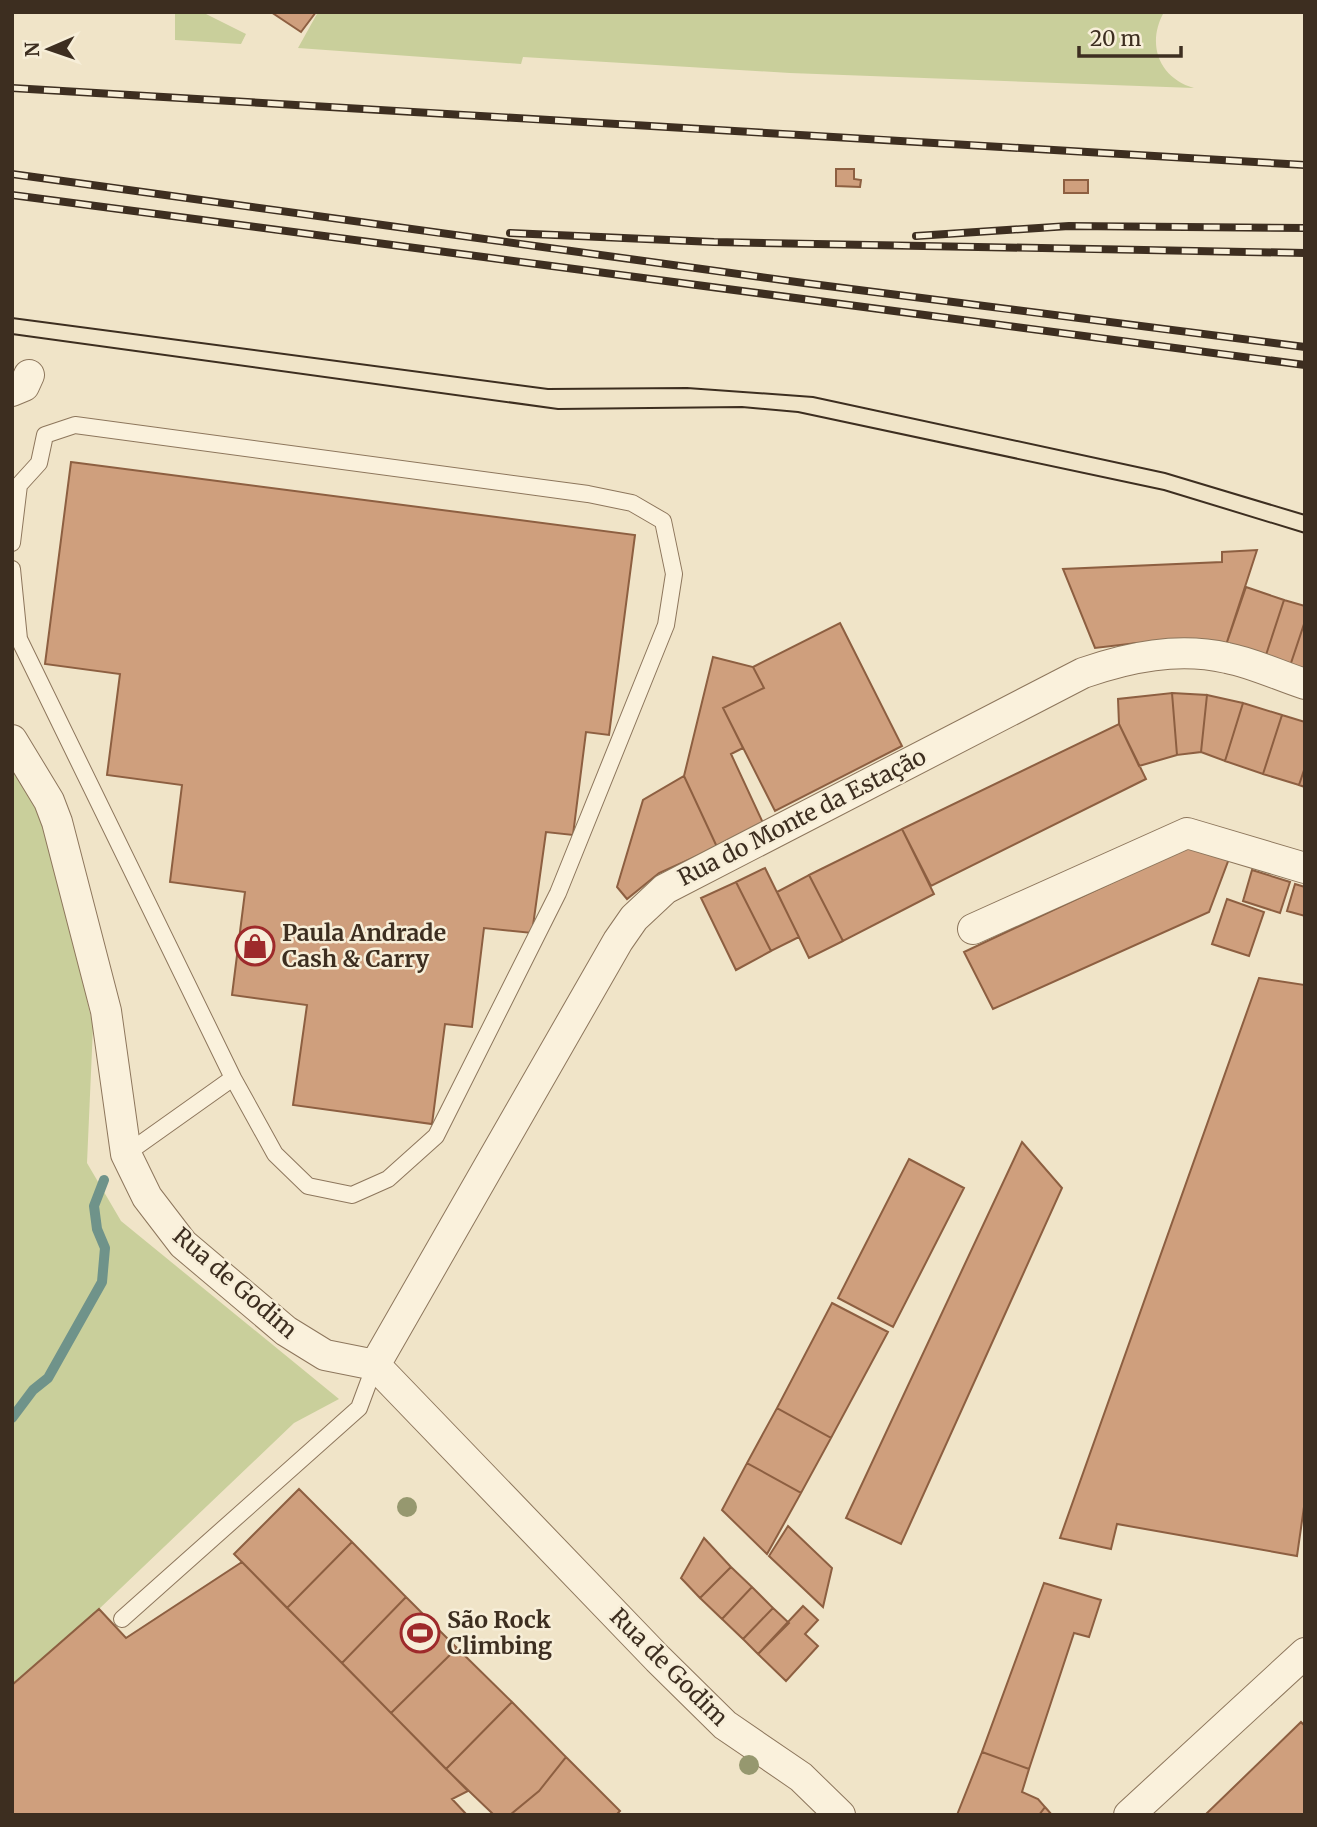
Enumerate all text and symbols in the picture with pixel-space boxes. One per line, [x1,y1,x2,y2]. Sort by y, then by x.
north arrow [14,14,84,84]
scale bar [1079,14,1180,58]
text: 20 m [1090,25,1142,52]
text: N [20,42,44,58]
street label: Rua do Monte da Estação [673,741,931,892]
place label: Paula Andrade Cash & Carry [282,918,446,973]
shop icon: Paula Andrade Cash & Carry [234,925,276,967]
street label: Rua de Godim [167,1221,303,1344]
street label: Rua de Godim [604,1602,734,1732]
place label: São Rock Climbing [447,1605,553,1660]
sports icon: São Rock Climbing [399,1612,441,1654]

